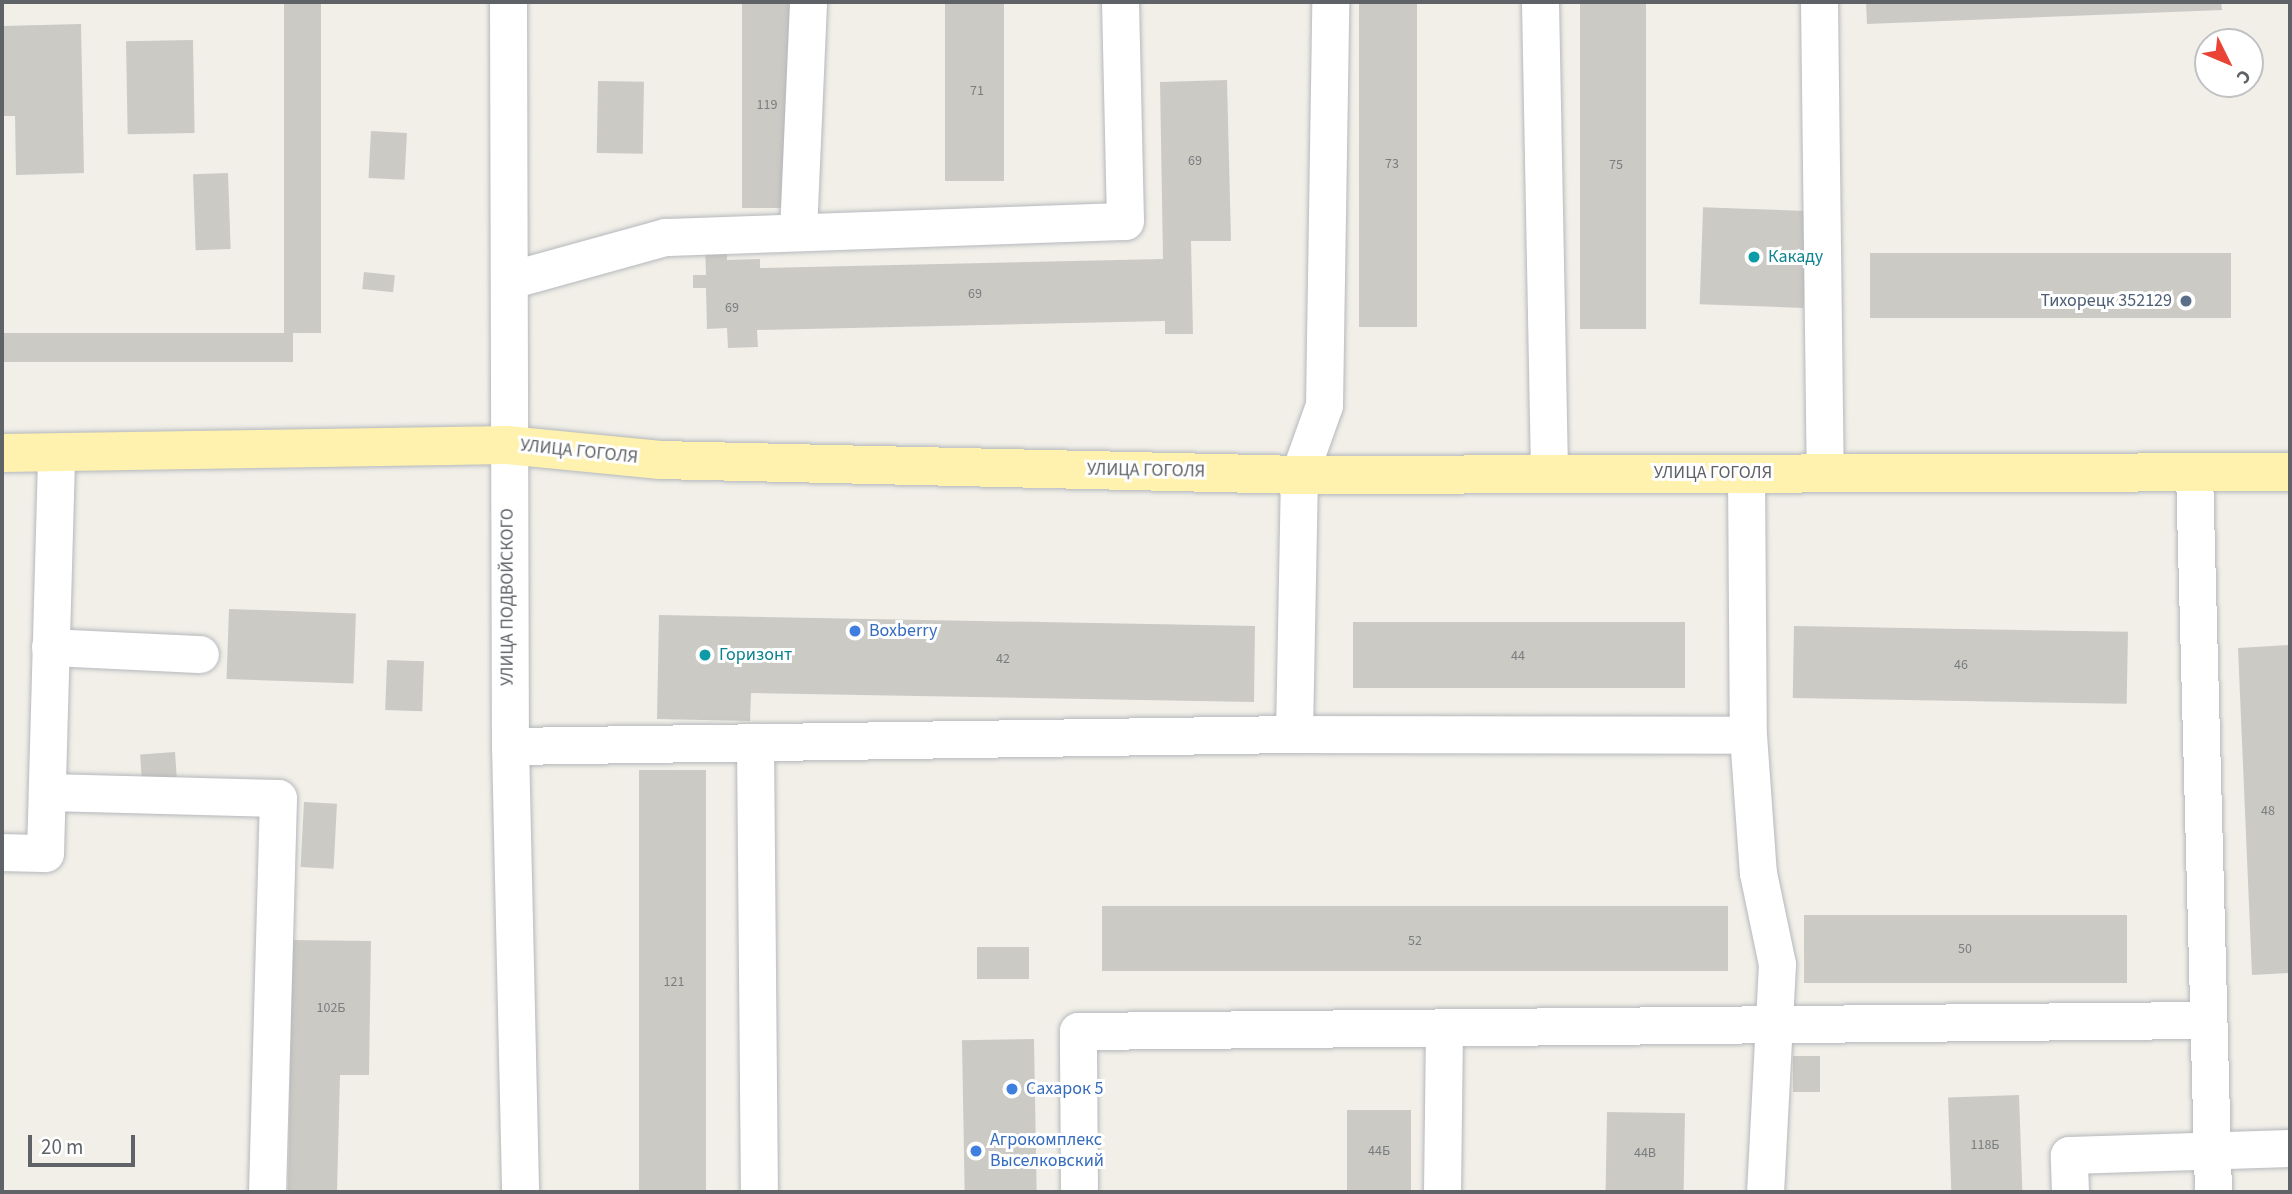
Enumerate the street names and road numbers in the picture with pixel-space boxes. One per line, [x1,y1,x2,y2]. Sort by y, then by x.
street label: УЛИЦА ГОГОЛЯ [519,435,639,469]
street label: УЛИЦА ГОГОЛЯ [1087,459,1205,483]
street label: УЛИЦА ГОГОЛЯ [1654,462,1772,484]
street label: УЛИЦА ПОДВОЙСКОГО [497,508,519,686]

